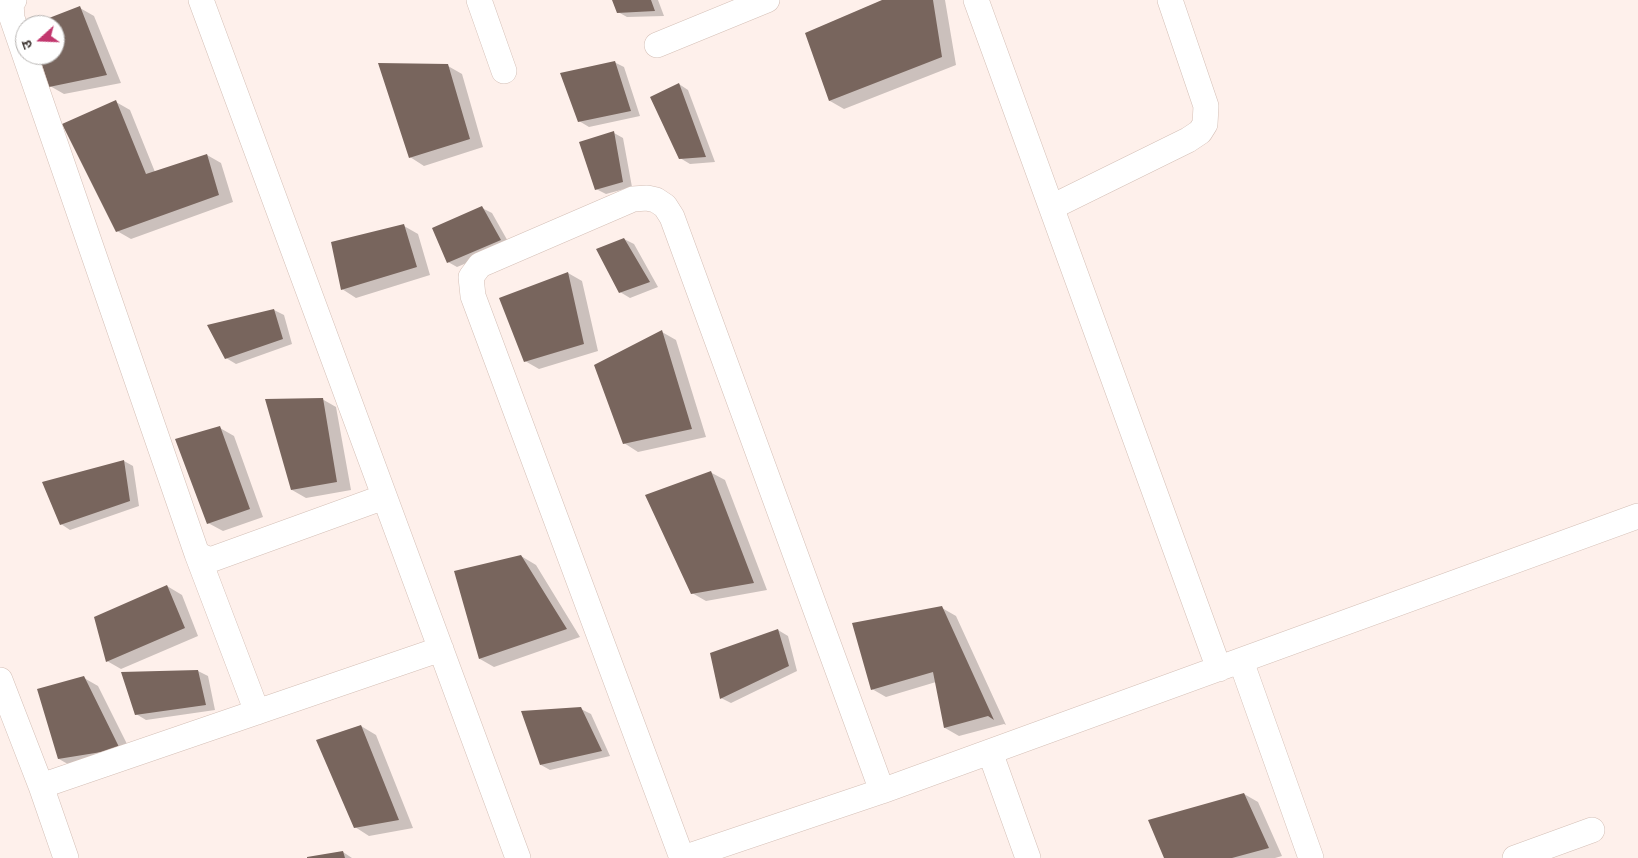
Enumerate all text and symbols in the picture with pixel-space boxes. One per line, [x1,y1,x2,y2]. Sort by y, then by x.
north arrow [15,15,65,65]
text: उ [18,38,36,51]

